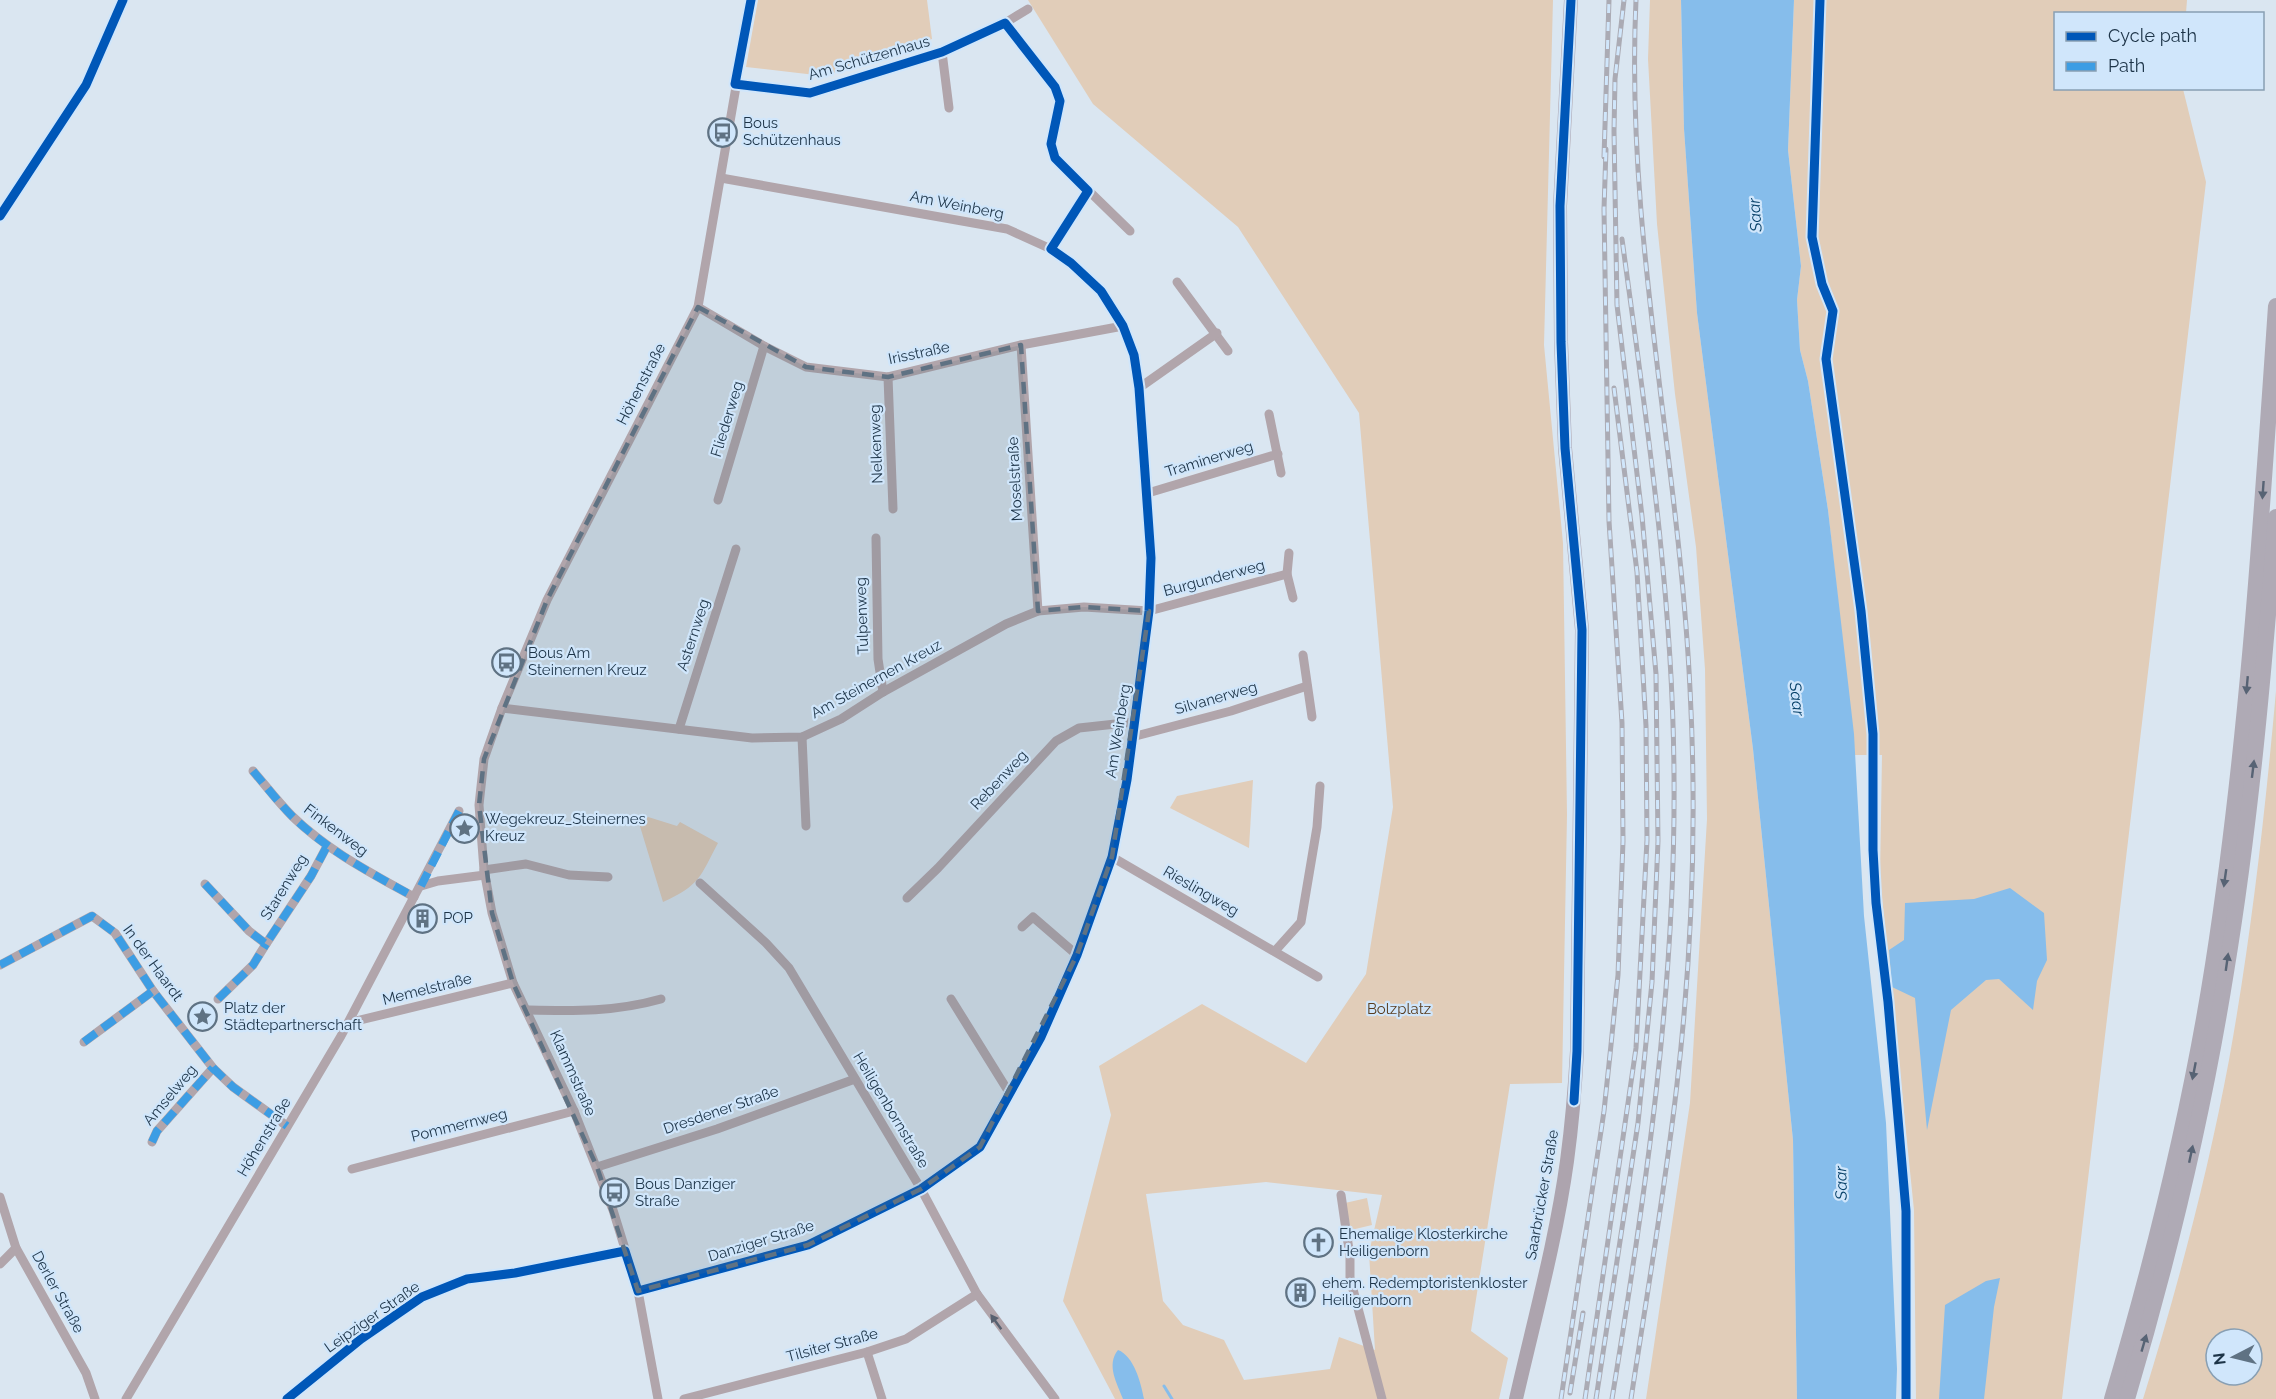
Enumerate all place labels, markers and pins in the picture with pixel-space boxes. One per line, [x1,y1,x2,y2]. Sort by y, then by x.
place label: Bous Schützenhaus [743,114,841,149]
bus stop icon: Bous Schützenhaus [706,116,738,148]
place label: Bous Am Steinernen Kreuz [528,644,647,679]
bus stop icon: Bous Am Steinernen Kreuz [491,646,523,678]
place label: Wegekreuz_Steinernes Kreuz [485,810,646,845]
place icon: Wegekreuz_Steinernes Kreuz [448,812,480,844]
building icon: POP [406,902,438,934]
place label: POP [443,909,473,927]
place label: Platz der Städtepartnerschaft [224,999,362,1034]
place icon: Platz der Städtepartnerschaft [187,1001,219,1033]
place label: Bous Danziger Straße [635,1175,736,1210]
bus stop icon: Bous Danziger Straße [598,1177,630,1209]
place label: Ehemalige Klosterkirche Heiligenborn [1339,1225,1508,1260]
church icon: Ehemalige Klosterkirche Heiligenborn [1302,1227,1334,1259]
place label: ehem. Redemptoristenkloster Heiligenborn [1322,1274,1528,1309]
building icon: ehem. Redemptoristenkloster Heiligenborn [1285,1276,1317,1308]

